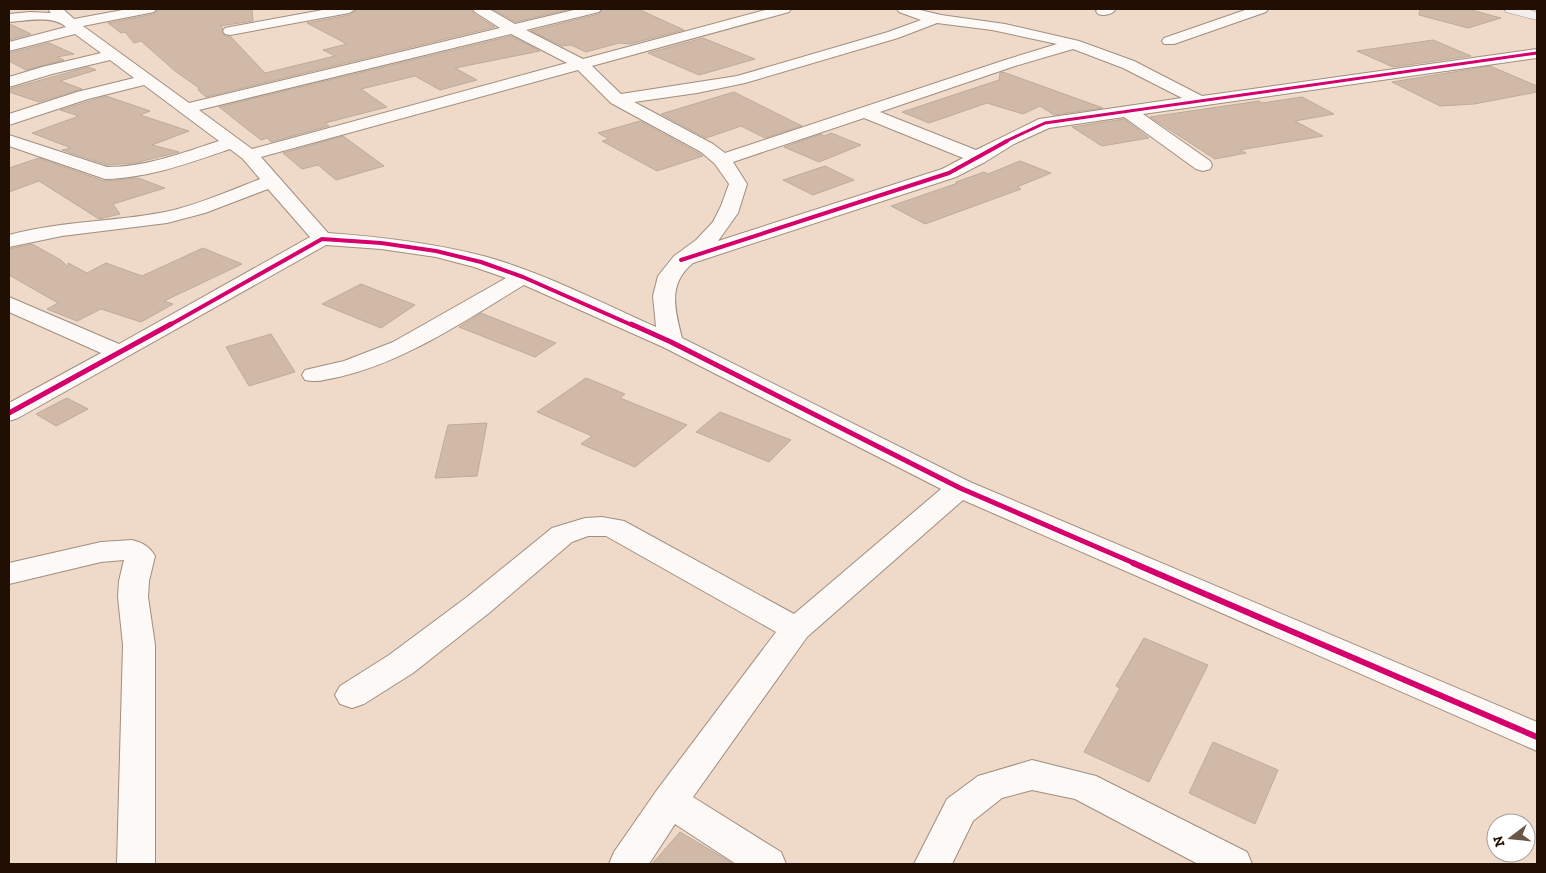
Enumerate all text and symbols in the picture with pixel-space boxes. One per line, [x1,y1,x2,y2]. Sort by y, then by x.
north arrow [1486,813,1536,863]
text: N [1489,834,1509,849]

